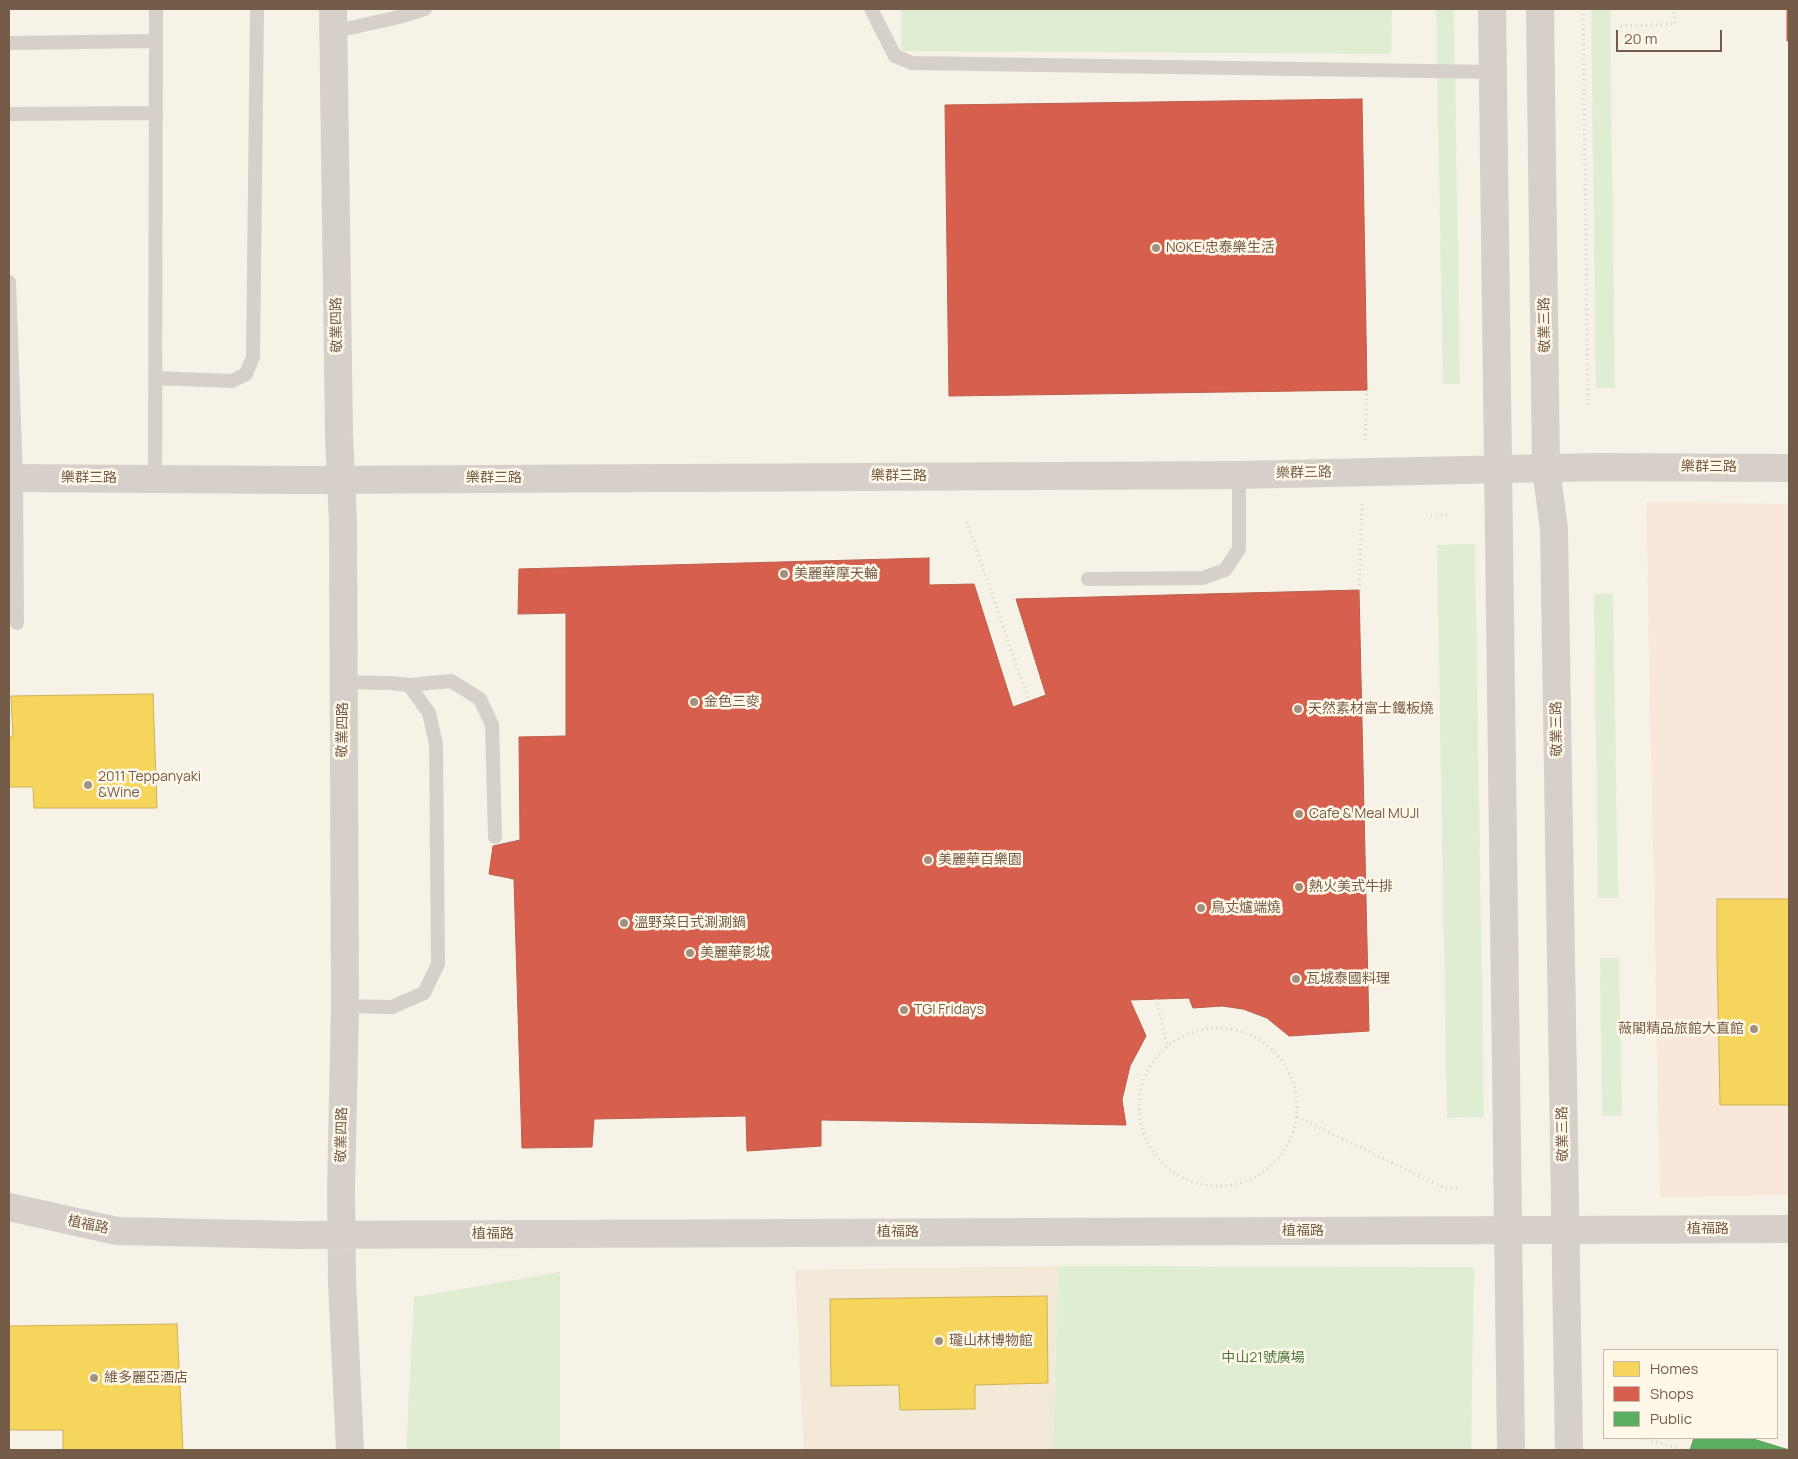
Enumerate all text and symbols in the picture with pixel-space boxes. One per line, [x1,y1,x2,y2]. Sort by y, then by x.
scale bar [1618,20,1724,52]
text: 20 m [1624,28,1657,49]
place label: NOKE 忠泰樂生活 [1166,240,1275,256]
marker: NOKE 忠泰樂生活 [1150,242,1162,254]
street label: 敬業四路 [328,297,346,353]
street label: 敬業三路 [1536,297,1554,353]
street label: 樂群三路 [1681,459,1737,475]
street label: 樂群三路 [1276,464,1332,482]
street label: 樂群三路 [871,468,927,484]
street label: 樂群三路 [61,470,117,486]
street label: 樂群三路 [466,470,522,486]
place label: 美麗華摩天輪 [794,566,878,582]
marker: 美麗華摩天輪 [778,568,790,580]
place label: 金色三麥 [704,694,760,710]
marker: 金色三麥 [688,696,700,708]
place label: 天然素材富士鐵板燒 [1308,701,1434,717]
street label: 敬業三路 [1548,701,1566,757]
street label: 敬業四路 [335,702,351,758]
marker: 天然素材富士鐵板燒 [1292,703,1304,715]
place label: 2011 Teppanyaki &Wine [98,769,201,802]
marker: 2011 Teppanyaki &Wine [82,779,94,791]
place label: Cafe & Meal MUJI [1309,806,1419,822]
marker: Cafe & Meal MUJI [1293,808,1305,820]
place label: 美麗華百樂園 [938,852,1022,868]
marker: 美麗華百樂園 [922,854,934,866]
place label: 熱火美式牛排 [1309,879,1393,895]
marker: 熱火美式牛排 [1293,881,1305,893]
place label: 鳥丈爐端燒 [1211,900,1281,916]
marker: 鳥丈爐端燒 [1195,902,1207,914]
place label: 溫野菜日式涮涮鍋 [634,915,746,931]
marker: 溫野菜日式涮涮鍋 [618,917,630,929]
place label: 美麗華影城 [700,945,770,961]
marker: 美麗華影城 [684,947,696,959]
place label: 瓦城泰國料理 [1306,971,1390,987]
marker: 瓦城泰國料理 [1290,973,1302,985]
place label: TGI Fridays [914,1002,984,1018]
marker: TGI Fridays [898,1004,910,1016]
place label: 薇閣精品旅館大直館 [1618,1021,1744,1037]
marker: 薇閣精品旅館大直館 [1748,1023,1760,1035]
street label: 敬業三路 [1554,1106,1572,1162]
street label: 敬業四路 [333,1107,351,1163]
street label: 植福路 [66,1212,110,1238]
street label: 植福路 [1687,1221,1729,1237]
street label: 植福路 [1282,1223,1324,1239]
street label: 植福路 [877,1224,919,1240]
street label: 植福路 [472,1226,514,1242]
place label: 瓏山林博物館 [949,1333,1033,1349]
marker: 瓏山林博物館 [933,1335,945,1347]
legend [1603,1349,1778,1439]
park label: 中山21號廣場 [1221,1350,1305,1366]
text: Homes [1650,1358,1698,1379]
place label: 維多麗亞酒店 [104,1370,188,1386]
marker: 維多麗亞酒店 [88,1372,100,1384]
text: Shops [1650,1383,1694,1404]
text: Public [1650,1408,1692,1429]

